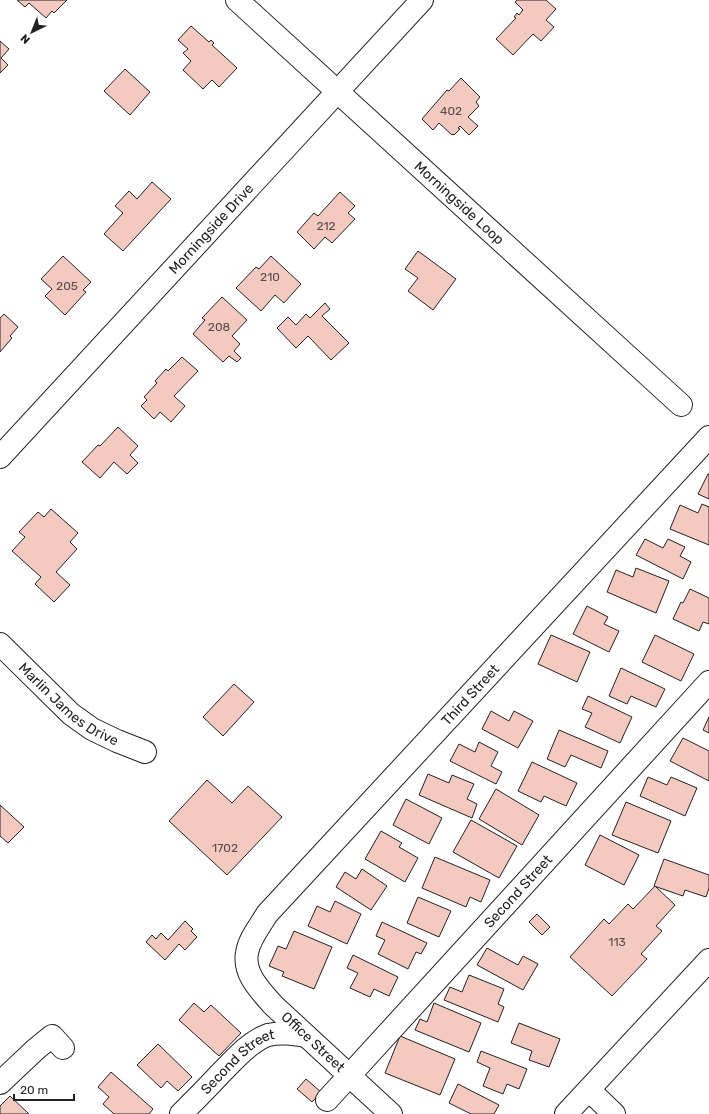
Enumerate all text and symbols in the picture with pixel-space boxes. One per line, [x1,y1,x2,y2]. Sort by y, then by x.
north arrow [12,12,52,52]
text: N [18,31,33,46]
house number: 402 [440,104,462,118]
street label: Morningside Loop [411,158,508,248]
street label: Morningside Drive [165,180,257,277]
house number: 212 [316,219,336,233]
house number: 210 [260,270,280,284]
house number: 205 [56,279,78,293]
house number: 208 [208,320,230,334]
street label: Marlin James Drive [15,659,122,749]
street label: Third Street [438,660,503,729]
house number: 1702 [212,841,238,855]
street label: Second Street [480,851,556,931]
house number: 113 [608,935,626,949]
street label: Office Street [278,1008,349,1076]
street label: Second Street [197,1025,276,1098]
scale bar [14,1076,74,1102]
text: 20 m [20,1083,48,1097]

